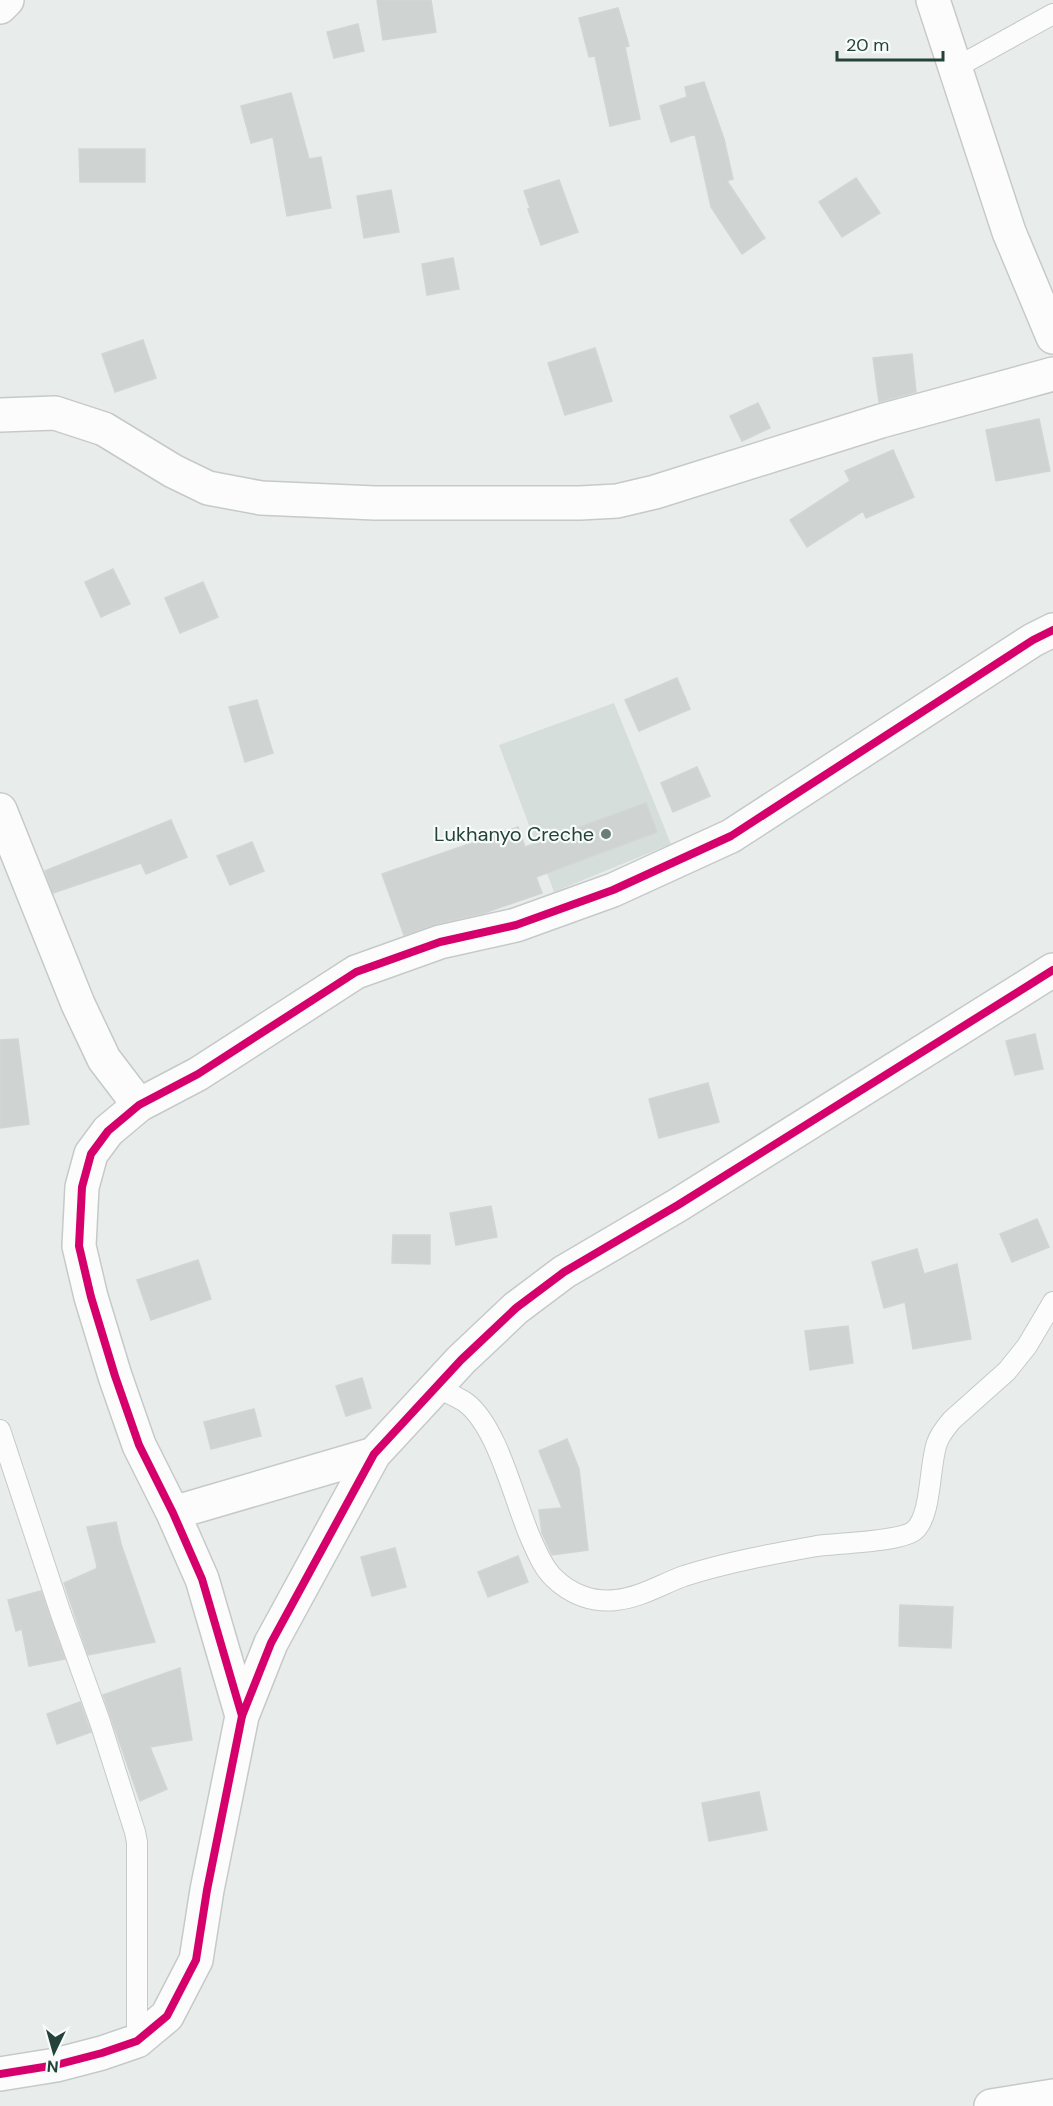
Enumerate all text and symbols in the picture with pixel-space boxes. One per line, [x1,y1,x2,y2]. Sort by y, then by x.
scale bar [837,24,944,62]
text: 20 m [846,33,889,57]
place label: Lukhanyo Creche [434,821,594,847]
marker: Lukhanyo Creche [599,827,613,841]
north arrow [24,2022,84,2082]
text: N [46,2055,59,2077]

